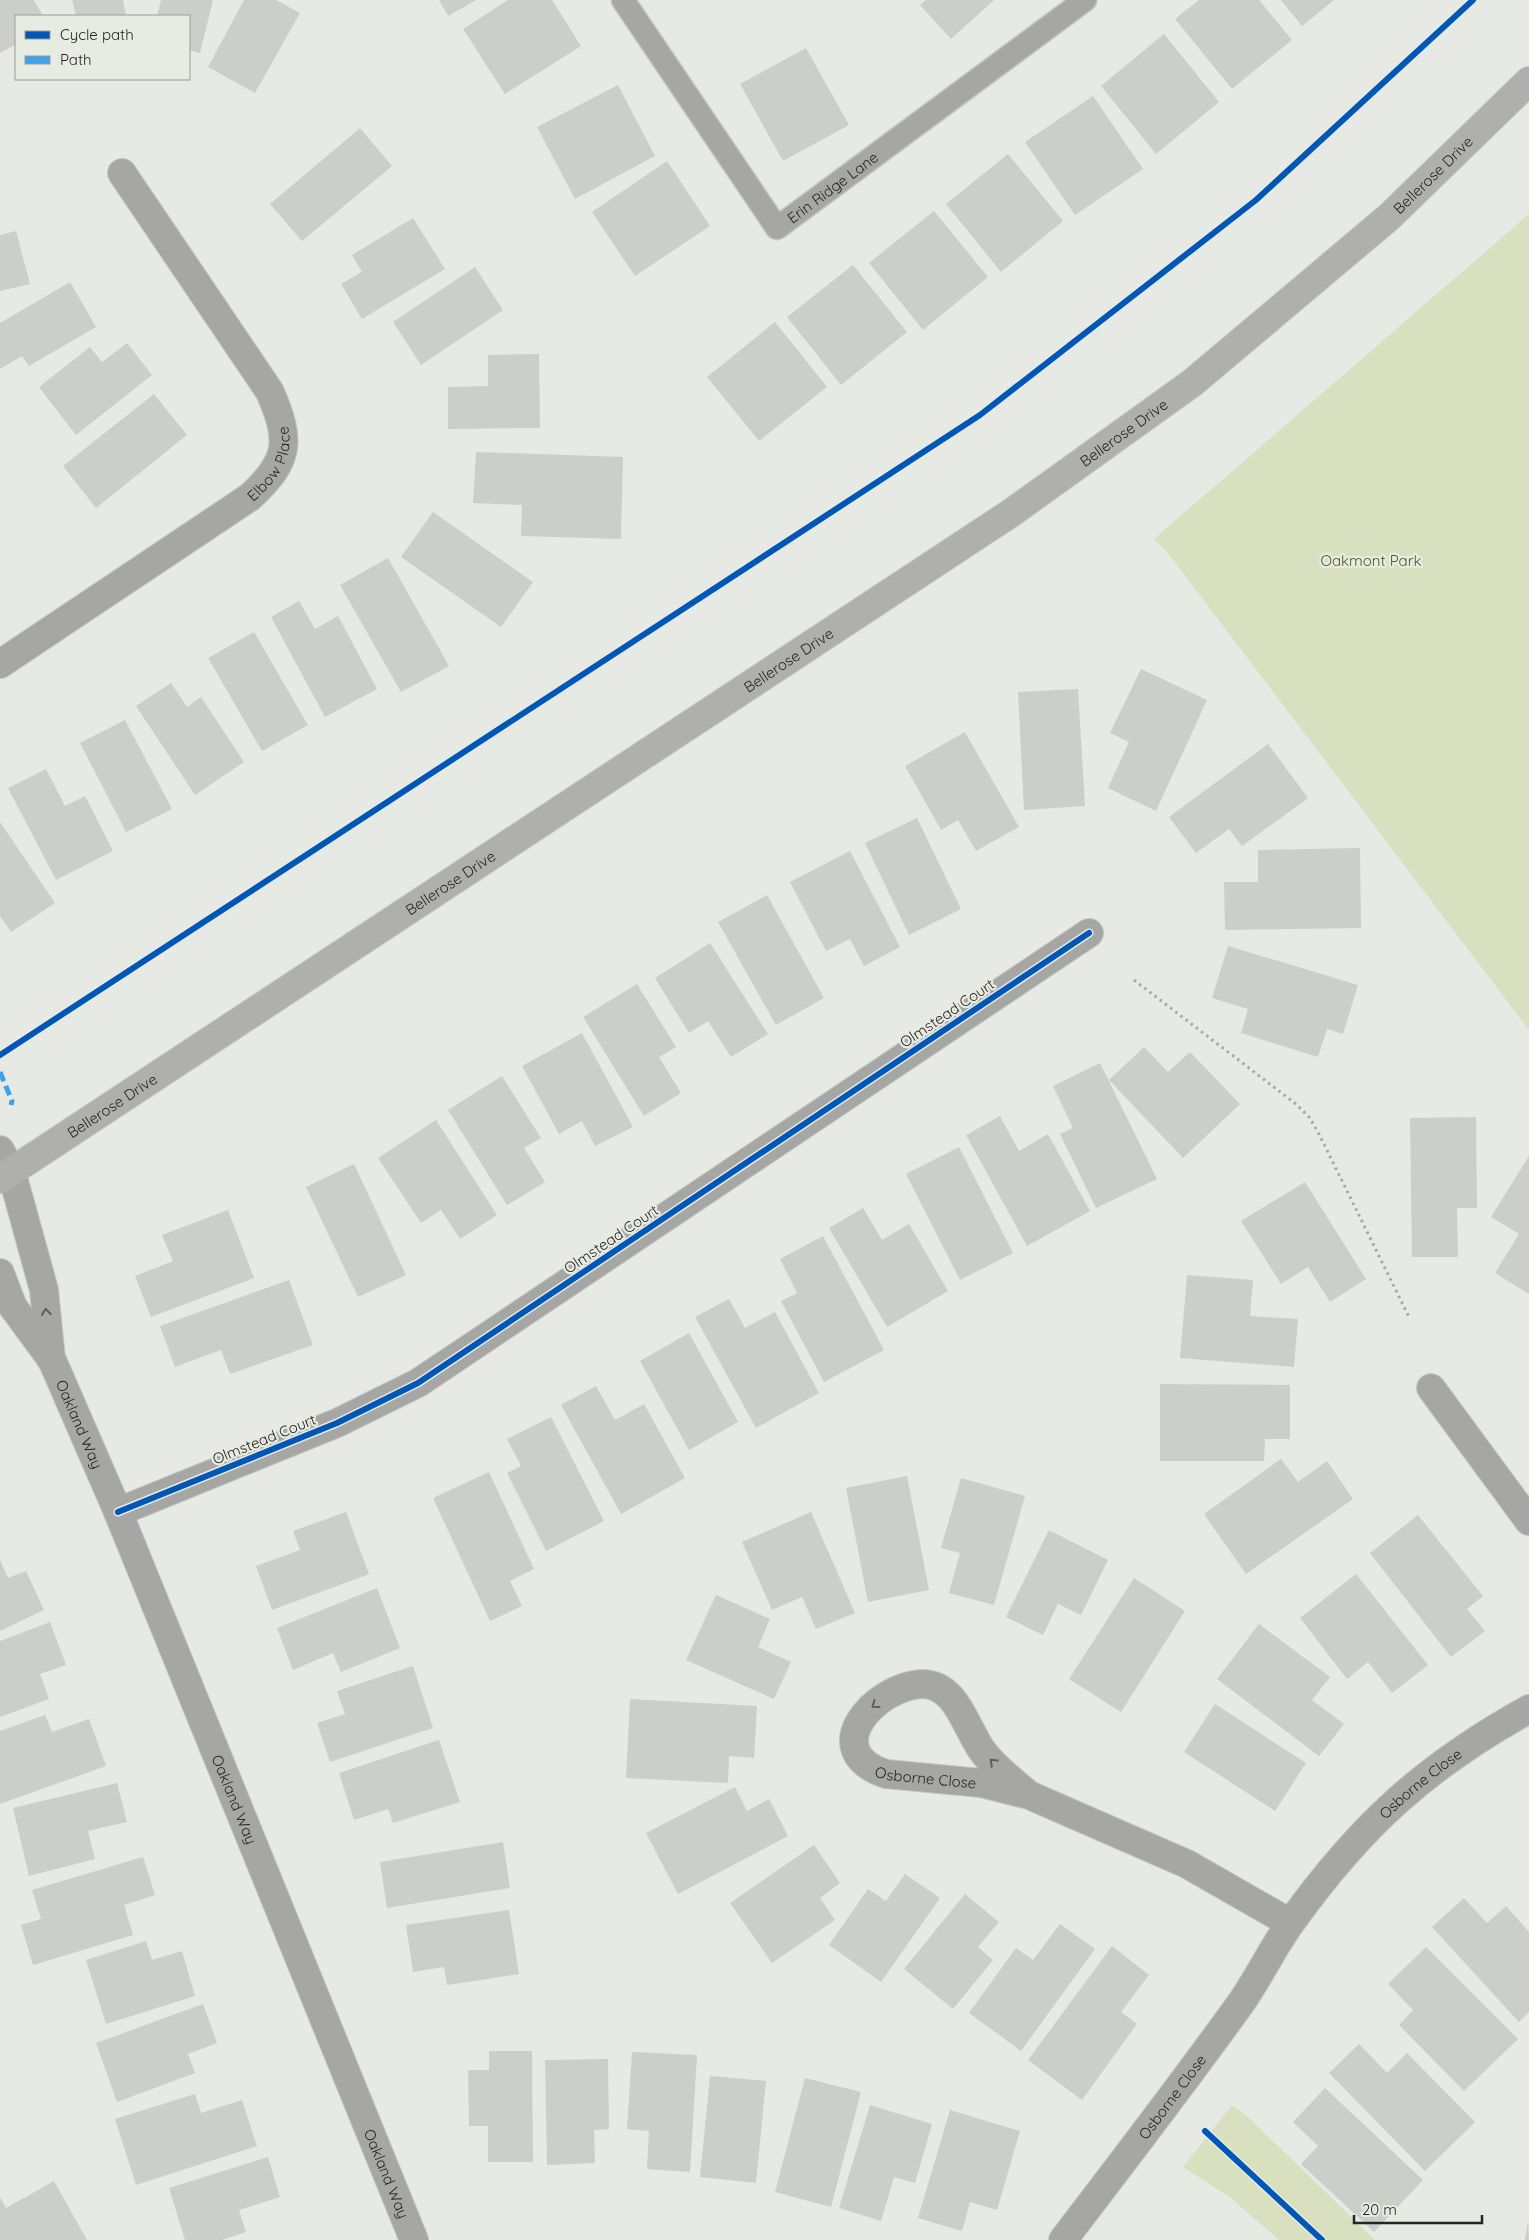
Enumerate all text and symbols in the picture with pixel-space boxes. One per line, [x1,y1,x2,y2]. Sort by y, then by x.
legend [15,15,190,80]
text: Cycle path [60,25,134,44]
text: Path [60,50,92,69]
street label: Bellerose Drive [1389,132,1477,218]
street label: Erin Ridge Lane [783,147,882,227]
street label: Bellerose Drive [1076,394,1171,470]
street label: Elbow Place [243,425,293,505]
park label: Oakmont Park [1321,551,1421,570]
street label: Bellerose Drive [740,623,837,696]
street label: Bellerose Drive [402,846,499,919]
street label: Olmstead Court [896,974,998,1052]
street label: Bellerose Drive [63,1069,160,1142]
street label: Olmstead Court [560,1200,662,1278]
one-way arrow [41,1308,52,1316]
street label: Oakland Way [52,1377,107,1471]
street label: Olmstead Court [210,1410,318,1468]
one-way arrow [872,1700,881,1708]
street label: Osborne Close [1375,1744,1465,1823]
street label: Oakland Way [208,1752,261,1847]
one-way arrow [989,1759,998,1768]
street label: Osborne Close [872,1761,977,1792]
street label: Osborne Close [1134,2050,1210,2143]
street label: Oakland Way [360,2126,414,2221]
scale bar [1354,2192,1482,2224]
text: 20 m [1362,2200,1397,2219]

